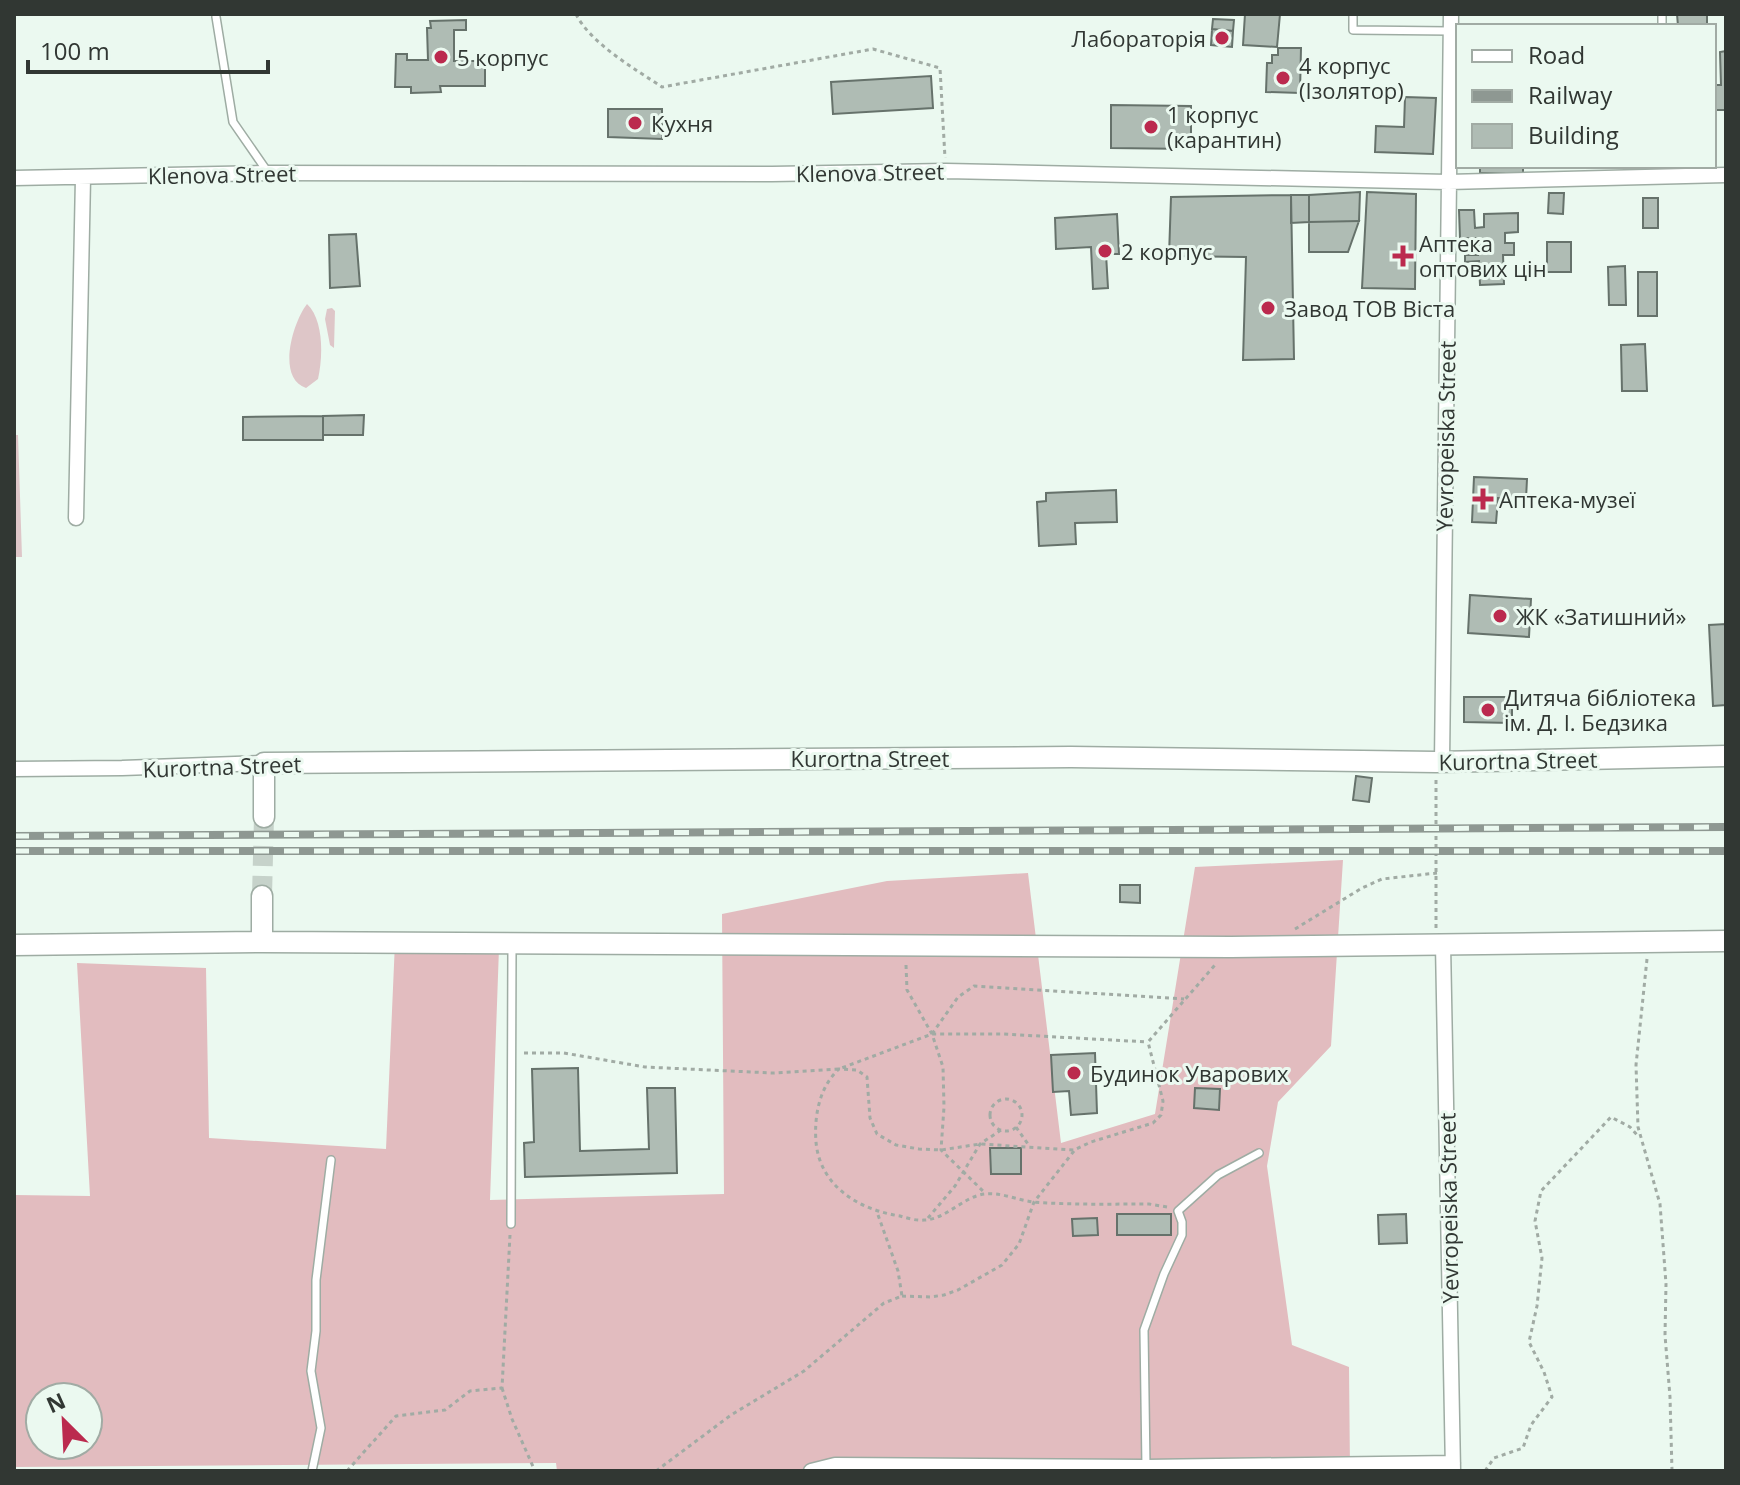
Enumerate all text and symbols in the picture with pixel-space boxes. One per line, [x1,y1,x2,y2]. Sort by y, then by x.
place label: Лабораторія [1072,23,1206,53]
scale bar [28,24,268,74]
legend [1456,24,1716,168]
marker: Лабораторія [1213,29,1231,47]
text: 100 m [40,34,110,67]
text: Road [1528,38,1585,71]
place label: 5 корпус [457,42,549,72]
marker: 5 корпус [432,48,450,66]
place label: 4 корпус (Ізолятор) [1299,50,1404,105]
marker: 4 корпус (Ізолятор) [1274,69,1292,87]
text: Railway [1528,78,1613,111]
place label: 1 корпус (карантин) [1167,99,1281,154]
place label: Кухня [651,108,713,138]
marker: Кухня [626,114,644,132]
marker: 1 корпус (карантин) [1142,118,1160,136]
text: Building [1528,118,1619,151]
street label: Klenova Street [796,156,945,188]
street label: Klenova Street [148,158,297,190]
place label: Аптека оптових цін [1419,228,1547,283]
place label: 2 корпус [1121,236,1213,266]
marker: 2 корпус [1096,242,1114,260]
marker: Аптека оптових цін [1394,247,1412,265]
place label: Завод ТОВ Віста [1284,293,1455,323]
marker: Завод ТОВ Віста [1259,299,1277,317]
street label: Yevropeiska Street [1428,340,1462,532]
place label: Аптека-музеї [1499,484,1636,514]
marker: Аптека-музеї [1474,490,1492,508]
place label: ЖК «Затишний» [1516,601,1686,631]
marker: ЖК «Затишний» [1491,607,1509,625]
place label: Дитяча бібліотека ім. Д. І. Бедзика [1504,682,1696,737]
marker: Дитяча бібліотека ім. Д. І. Бедзика [1479,701,1497,719]
street label: Kurortna Street [791,743,950,773]
street label: Kurortna Street [1438,744,1598,776]
street label: Kurortna Street [142,748,302,784]
place label: Будинок Уварових [1090,1058,1289,1088]
marker: Будинок Уварових [1065,1064,1083,1082]
street label: Yevropeiska Street [1431,1112,1465,1304]
north arrow [24,1381,104,1461]
text: N [41,1384,70,1419]

